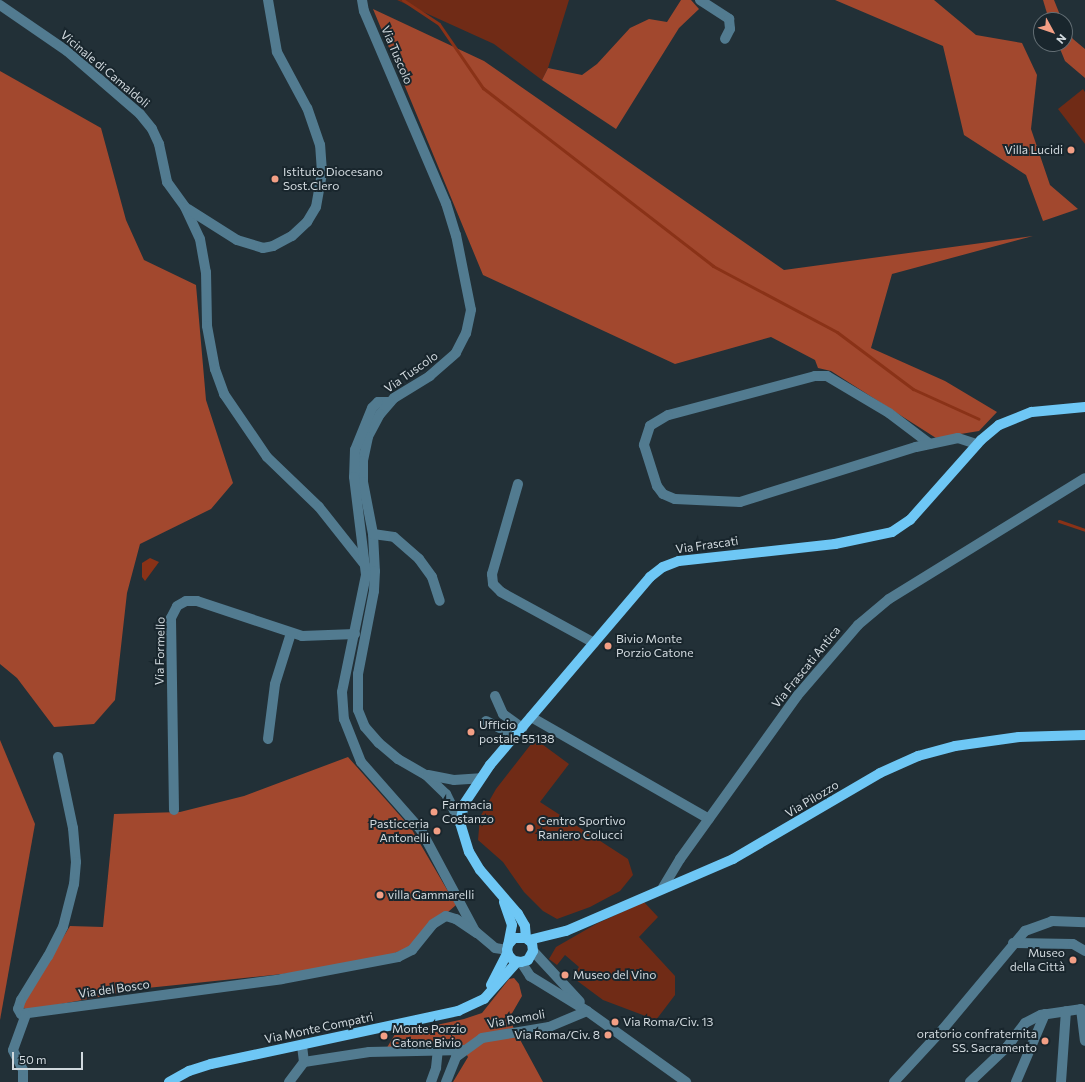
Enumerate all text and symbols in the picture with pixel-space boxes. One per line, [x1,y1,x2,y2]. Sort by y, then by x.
north arrow [1033,12,1073,52]
street label: Via Tuscolo [378,24,416,86]
street label: Vicinale di Camaldoli [57,27,153,111]
text: N [1054,32,1069,47]
place label: Villa Lucidi [1004,143,1063,157]
marker: Villa Lucidi [1066,145,1076,155]
place label: Istituto Diocesano Sost.Clero [283,165,383,193]
marker: Istituto Diocesano Sost.Clero [270,174,280,184]
street label: Via Tuscolo [381,348,441,396]
street label: Via Frascati [675,533,739,557]
street label: Via Formello [152,617,168,685]
street label: Via Frascati Antica [769,623,843,711]
place label: Bivio Monte Porzio Catone [616,632,694,660]
marker: Bivio Monte Porzio Catone [603,641,613,651]
place label: Ufficio postale 55138 [479,718,554,746]
marker: Ufficio postale 55138 [466,727,476,737]
street label: Via Pilozzo [783,777,841,821]
place label: Farmacia Costanzo [442,798,494,826]
marker: Farmacia Costanzo [429,807,439,817]
place label: Centro Sportivo Raniero Colucci [538,814,626,842]
place label: Pasticceria Antonelli [369,817,429,845]
marker: Centro Sportivo Raniero Colucci [525,823,535,833]
marker: Pasticceria Antonelli [432,826,442,836]
place label: villa Gammarelli [388,888,474,902]
marker: villa Gammarelli [375,890,385,900]
place label: Museo della Città [1010,946,1065,974]
marker: Museo della Città [1068,955,1078,965]
place label: Museo del Vino [573,968,656,982]
marker: Museo del Vino [560,970,570,980]
street label: Via del Bosco [77,977,151,1001]
street label: Via Romoli [486,1007,546,1031]
street label: Via Monte Compatri [263,1009,375,1047]
place label: Via Roma/Civ. 13 [623,1015,713,1029]
marker: Via Roma/Civ. 13 [610,1017,620,1027]
place label: Monte Porzio Catone Bivio [392,1022,466,1050]
place label: oratorio confraternita SS. Sacramento [917,1027,1037,1055]
place label: Via Roma/Civ. 8 [514,1028,600,1042]
marker: Via Roma/Civ. 8 [603,1030,613,1040]
marker: Monte Porzio Catone Bivio [379,1031,389,1041]
marker: oratorio confraternita SS. Sacramento [1040,1036,1050,1046]
scale bar [14,1044,85,1070]
text: 50 m [19,1052,47,1066]

